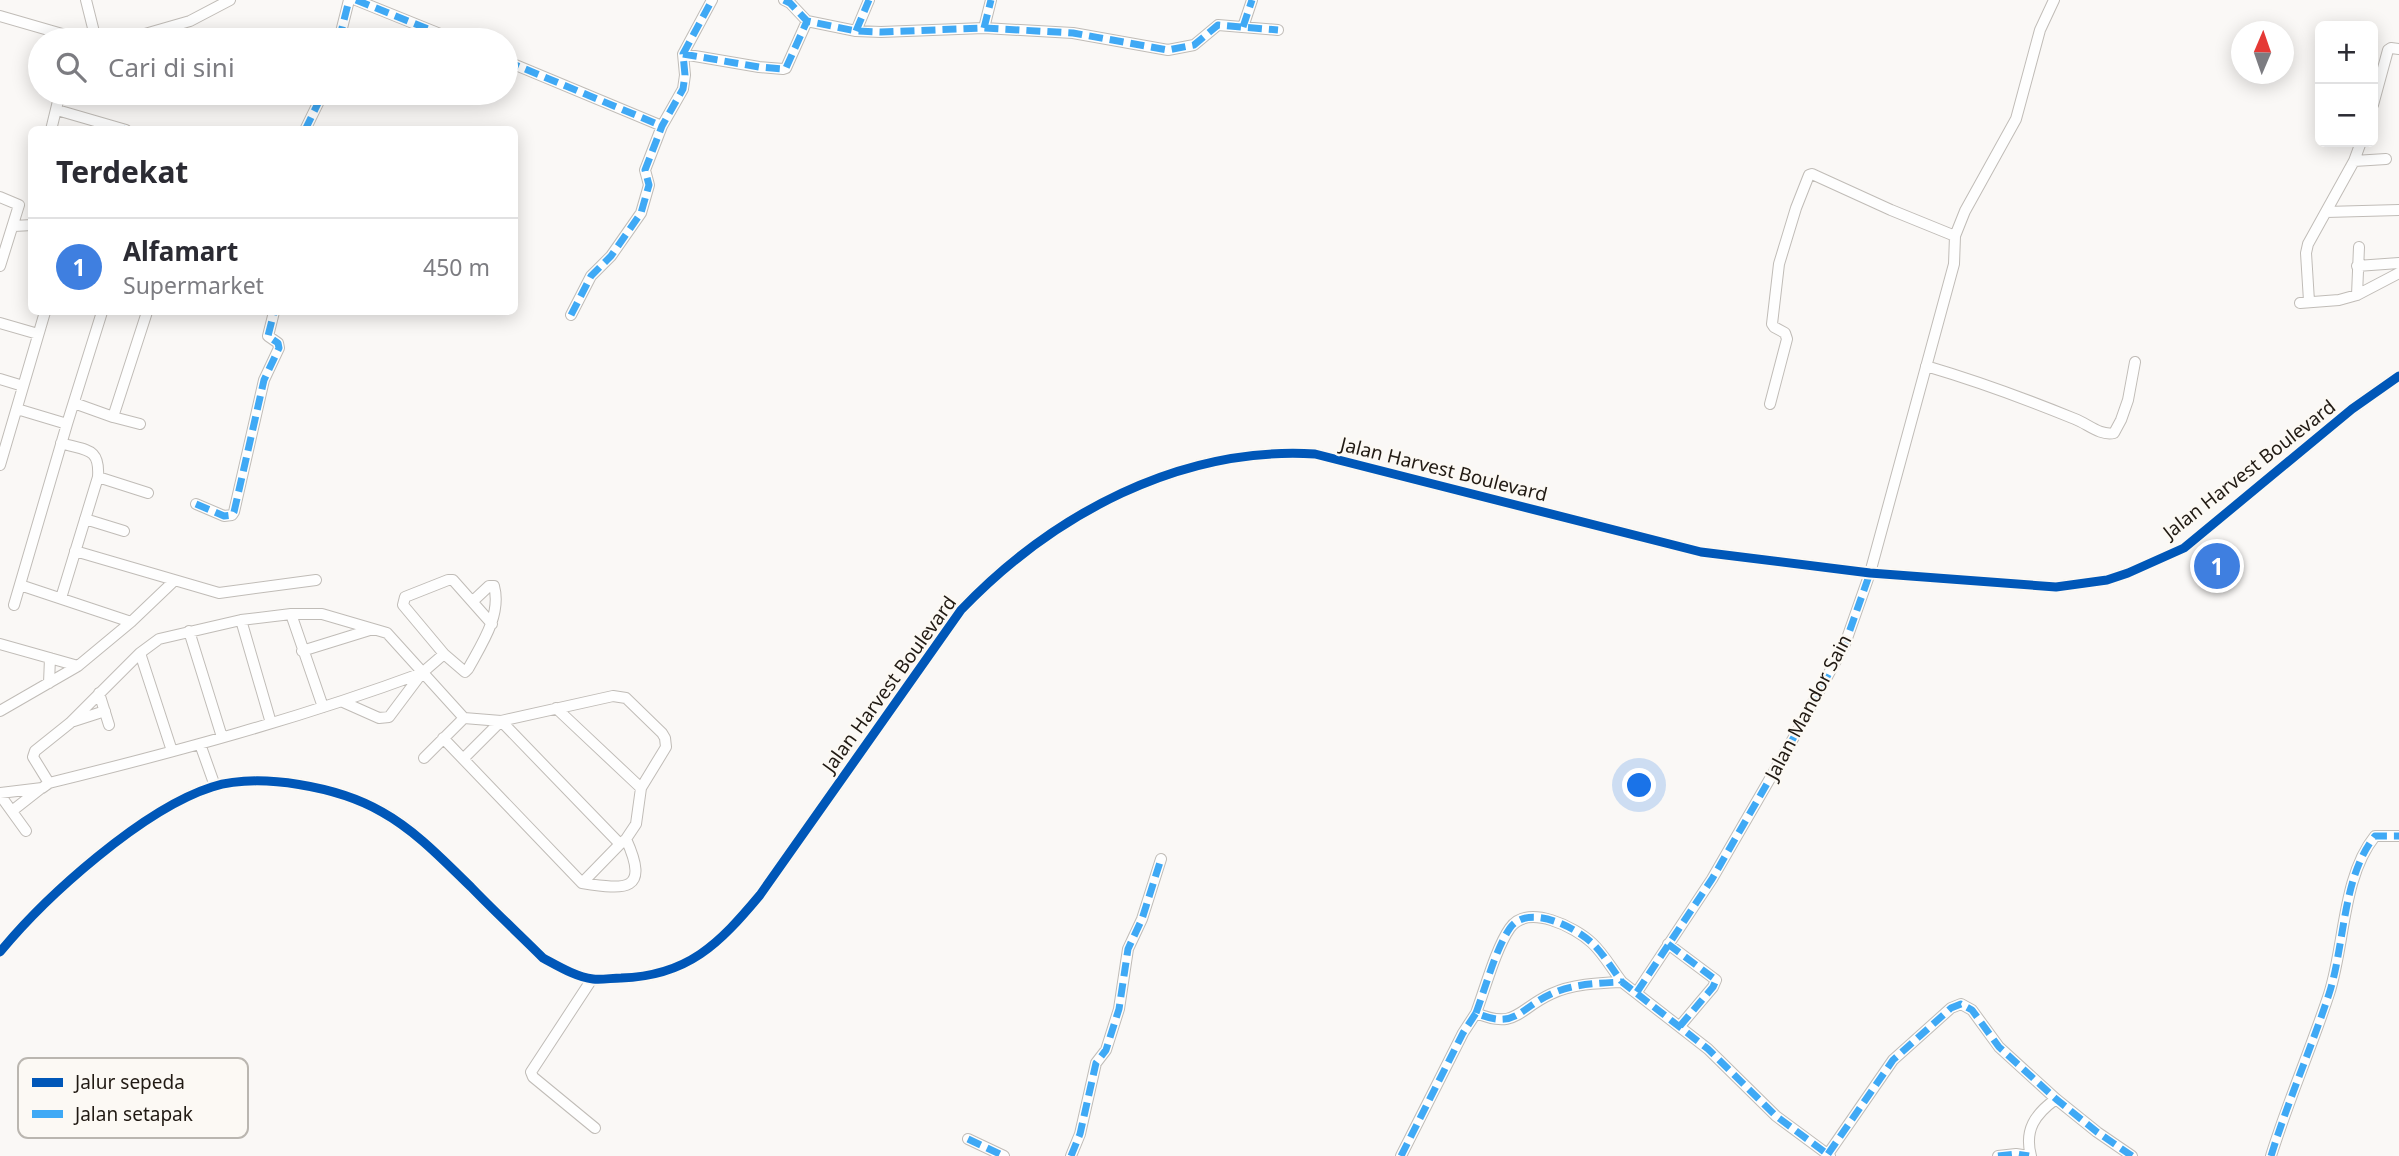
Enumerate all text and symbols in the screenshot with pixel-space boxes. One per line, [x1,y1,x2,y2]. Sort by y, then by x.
north arrow [2231,21,2294,84]
map controls [2315,21,2378,147]
button: + [2315,21,2378,84]
search box [28,28,518,105]
icon: search [52,48,90,86]
text: Cari di sini [108,49,235,85]
button: − [2315,84,2378,147]
text: Terdekat [56,151,188,192]
text: Alfamart [123,233,238,269]
text: 1 [72,251,86,283]
text: 450 m [423,251,490,283]
text: Supermarket [123,269,264,301]
street label: Jalan Harvest Boulevard [2156,393,2341,546]
street label: Jalan Harvest Boulevard [1336,430,1550,507]
pin: 1 [2194,540,2240,592]
street label: Jalan Harvest Boulevard [815,591,962,779]
street label: Jalan Mandor Sain [1758,630,1857,786]
your location [1622,768,1656,802]
legend [18,1058,248,1138]
text: Jalur sepeda [73,1069,185,1095]
text: Jalan setapak [73,1101,193,1127]

